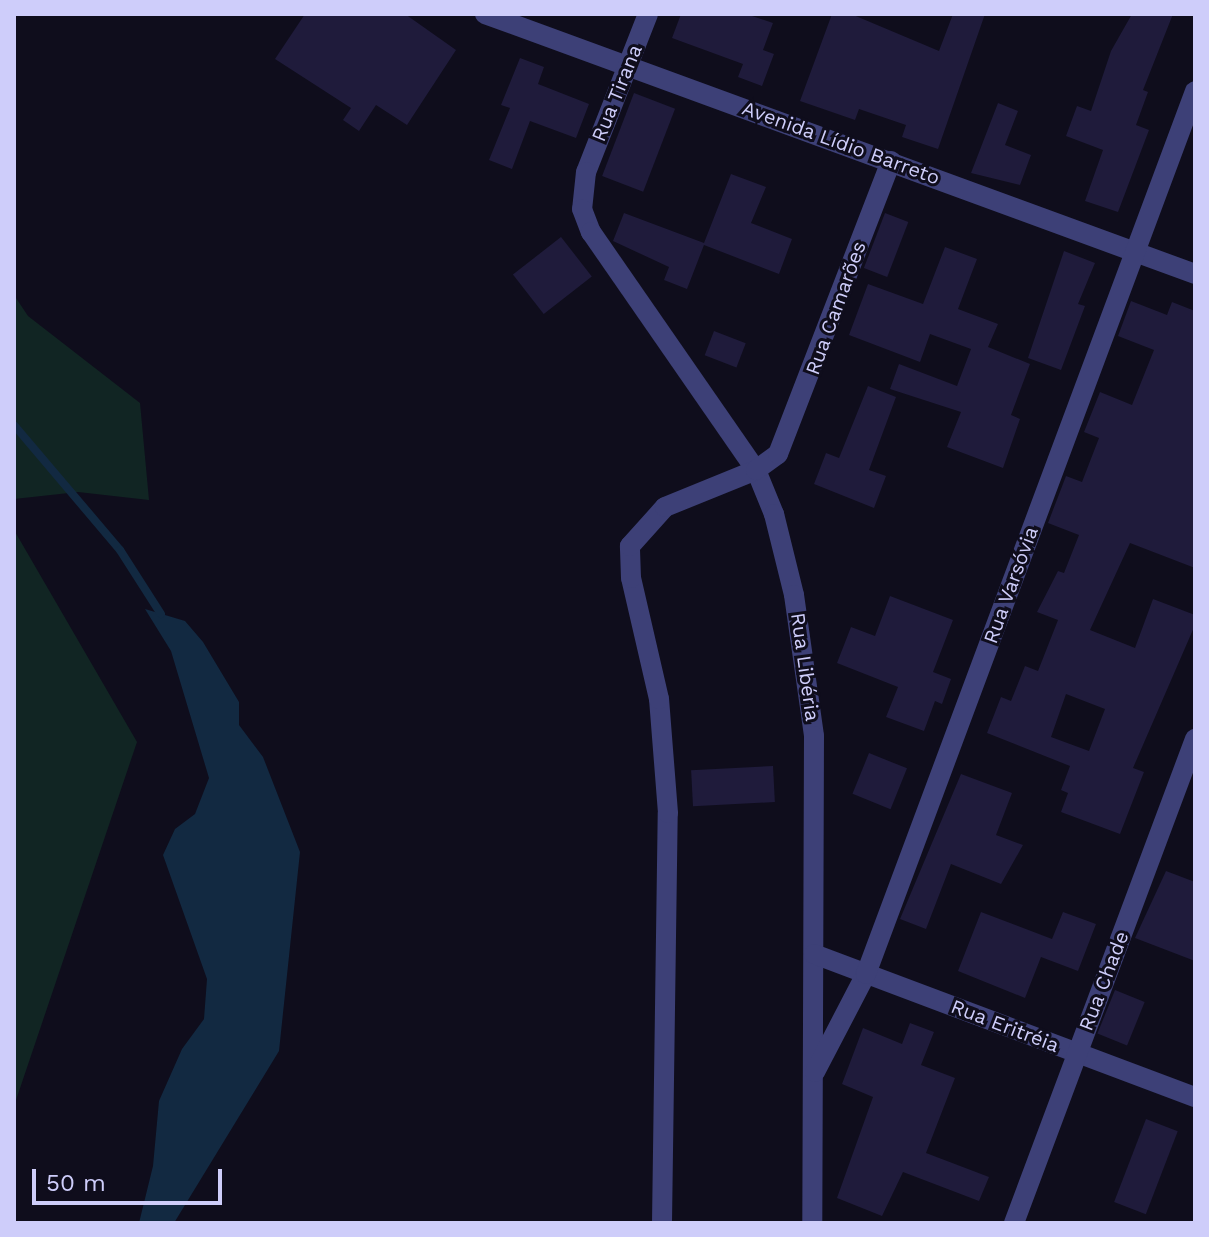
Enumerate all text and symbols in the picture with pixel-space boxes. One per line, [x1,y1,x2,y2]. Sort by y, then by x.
street label: Rua Tirana [586,41,648,145]
street label: Avenida Lídio Barreto [739,96,943,190]
street label: Rua Camarões [801,238,871,378]
street label: Rua Varsóvia [979,523,1043,647]
street label: Rua Libéria [785,611,825,723]
street label: Rua Chade [1074,928,1134,1034]
street label: Rua Eritréia [947,994,1063,1058]
scale bar [36,1153,226,1203]
text: 50 m [46,1169,106,1197]

